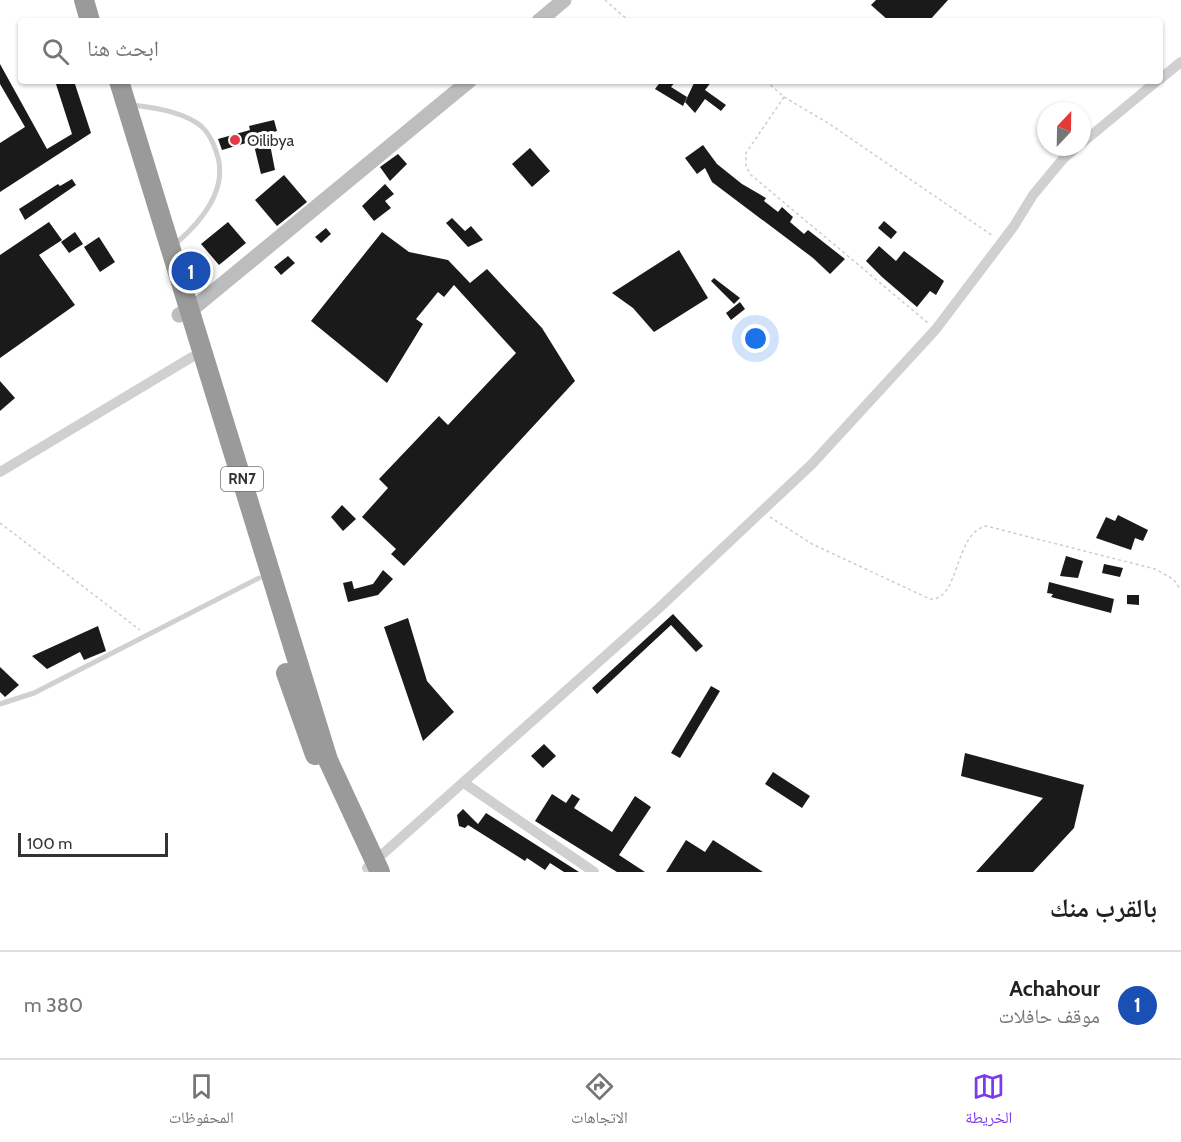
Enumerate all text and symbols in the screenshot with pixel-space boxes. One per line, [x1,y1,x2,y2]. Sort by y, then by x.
search box [18,18,1163,84]
icon: search [39,35,72,68]
text: ابحث هنا [87,35,159,62]
north arrow [1037,102,1091,156]
place label: Oilibya [247,131,294,150]
marker: Oilibya [228,133,242,147]
pin: 1 [172,248,210,294]
your location [741,324,770,353]
road number: RN7 [221,467,263,491]
scale bar [18,830,168,858]
text: 100 m [27,834,72,853]
text: بالقرب منك [1050,892,1157,924]
text: Achahour [1009,975,1100,1002]
text: 380 m [24,993,83,1017]
text: 1 [1134,993,1141,1017]
text: موقف حافلات [998,1004,1100,1028]
tab: المحفوظات [169,1070,234,1133]
tab: الاتجاهات [571,1070,628,1133]
tab: الخريطة [965,1070,1012,1133]

